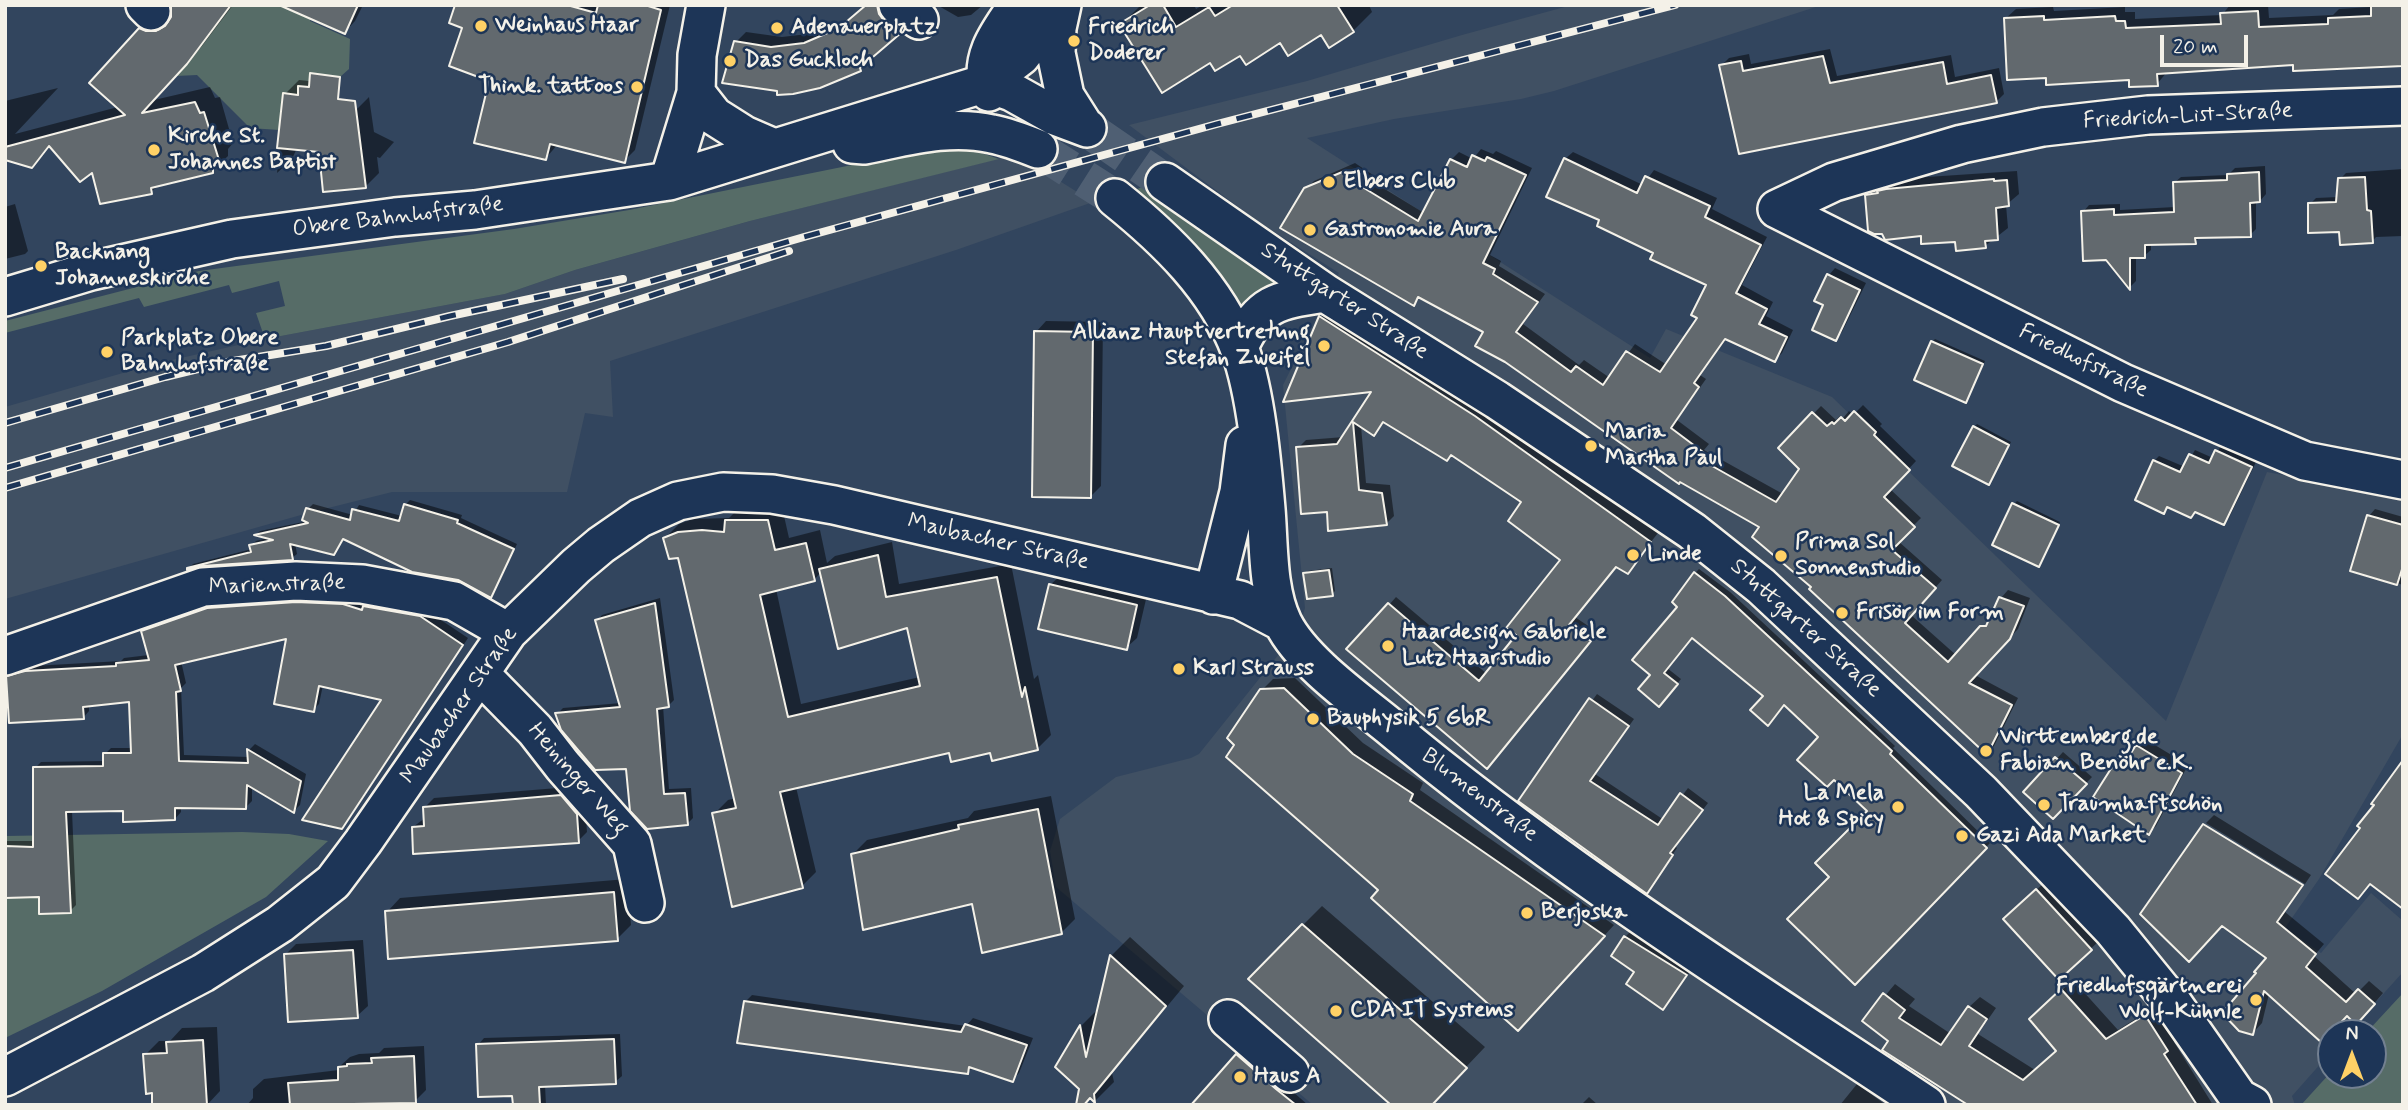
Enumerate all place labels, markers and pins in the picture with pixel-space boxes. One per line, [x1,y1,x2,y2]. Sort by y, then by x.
place label: Weinhaus Haar [495,12,638,40]
place label: Adenauerplatz [791,14,937,42]
place label: Friedrich Doderer [1088,14,1174,68]
marker: Weinhaus Haar [473,18,489,34]
marker: Adenauerplatz [769,20,785,36]
marker: Friedrich Doderer [1066,33,1082,49]
place label: Das Guckloch [744,47,873,75]
marker: Das Guckloch [722,53,738,69]
place label: Think. tattoos [478,73,623,101]
marker: Think. tattoos [629,79,645,95]
place label: Kirche St. Johannes Baptist [168,123,336,177]
marker: Kirche St. Johannes Baptist [146,142,162,158]
place label: Elbers Club [1343,168,1456,196]
marker: Elbers Club [1321,174,1337,190]
place label: Gastronomie Aura [1324,216,1497,244]
marker: Gastronomie Aura [1302,222,1318,238]
place label: Backnang Johanneskirche [55,239,210,293]
marker: Backnang Johanneskirche [33,258,49,274]
place label: Allianz Hauptvertretung Stefan Zweifel [1072,319,1310,373]
place label: Parkplatz Obere Bahnhofstraße [121,325,279,379]
marker: Allianz Hauptvertretung Stefan Zweifel [1316,338,1332,354]
marker: Parkplatz Obere Bahnhofstraße [99,344,115,360]
place label: Maria Martha Paul [1605,419,1722,473]
marker: Maria Martha Paul [1583,438,1599,454]
place label: Prima Sol Sonnenstudio [1795,529,1921,583]
place label: Linde [1647,541,1702,569]
marker: Linde [1625,547,1641,563]
marker: Prima Sol Sonnenstudio [1773,548,1789,564]
place label: Frisör im Form [1856,599,2004,627]
marker: Frisör im Form [1834,605,1850,621]
place label: Haardesign Gabriele Lutz Haarstudio [1402,619,1607,673]
marker: Haardesign Gabriele Lutz Haarstudio [1380,638,1396,654]
place label: Karl Strauss [1193,655,1314,683]
marker: Karl Strauss [1171,661,1187,677]
place label: Bauphysik 5 GbR [1327,705,1490,733]
marker: Bauphysik 5 GbR [1305,711,1321,727]
place label: Wirttemberg.de Fabian Benöhr e.K. [2000,724,2193,778]
marker: Wirttemberg.de Fabian Benöhr e.K. [1978,743,1994,759]
place label: La Mela Hot & Spicy [1779,780,1884,834]
place label: Traumhaftschön [2058,791,2223,819]
marker: Traumhaftschön [2036,797,2052,813]
marker: La Mela Hot & Spicy [1890,799,1906,815]
place label: Gazi Ada Market [1976,822,2146,850]
marker: Gazi Ada Market [1954,828,1970,844]
place label: Berjoska [1541,899,1627,927]
marker: Berjoska [1519,905,1535,921]
place label: Friedhofsgärtnerei Wolf-Kühnle [2056,973,2242,1027]
marker: Friedhofsgärtnerei Wolf-Kühnle [2248,992,2264,1008]
place label: CDA IT Systems [1350,997,1514,1025]
marker: CDA IT Systems [1328,1003,1344,1019]
place label: Haus A [1254,1063,1321,1091]
marker: Haus A [1232,1069,1248,1085]

